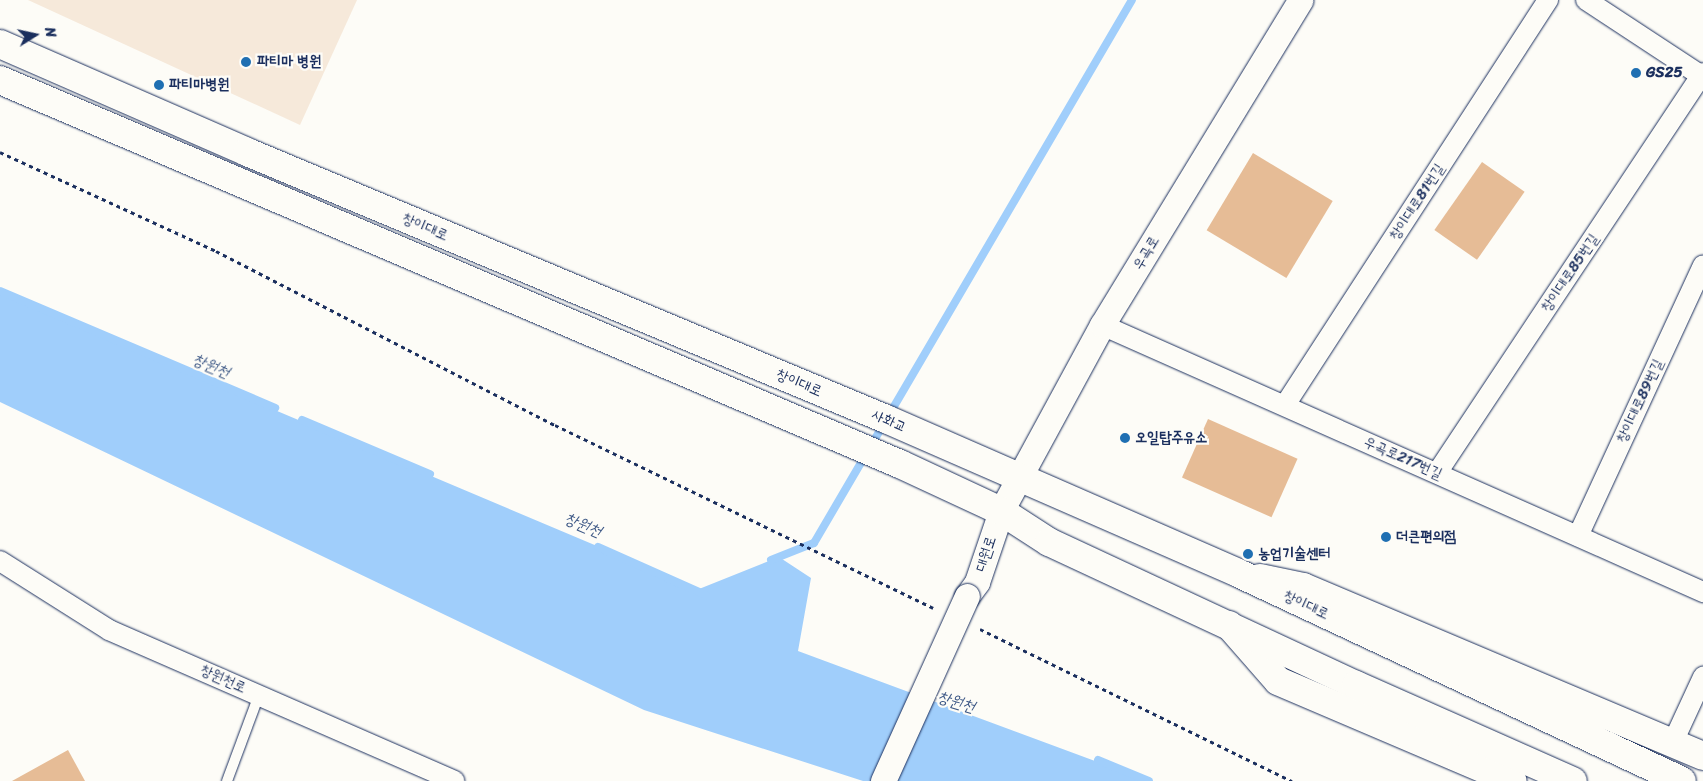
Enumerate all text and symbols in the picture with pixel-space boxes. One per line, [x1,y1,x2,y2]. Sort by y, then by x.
north arrow [10,10,60,60]
text: N [37,25,63,39]
place label: 파티마 병원 [257,53,321,71]
marker: 파티마 병원 [239,55,253,69]
place label: GS25 [1646,64,1683,82]
marker: GS25 [1630,67,1642,79]
place label: 파티마병원 [169,76,229,94]
marker: 파티마병원 [153,79,165,91]
street label: 창이대로81번길 [1386,160,1448,244]
street label: 창이대로 [399,209,451,245]
street label: 창이대로85번길 [1537,230,1603,316]
street label: 우곡로 [1129,233,1163,273]
water label: 창원천 [189,350,233,382]
street label: 창이대로89번길 [1613,356,1667,446]
street label: 창이대로 [773,365,825,401]
street label: 사화교 [869,405,909,437]
place label: 오일탑주유소 [1135,429,1207,447]
marker: 오일탑주유소 [1119,432,1131,444]
street label: 우곡로217번길 [1361,433,1445,483]
water label: 창원천 [561,509,605,541]
place label: 더큰편의점 [1396,528,1456,546]
marker: 더큰편의점 [1380,531,1392,543]
street label: 대원로 [972,534,1000,574]
place label: 농업기술센터 [1258,545,1330,563]
marker: 농업기술센터 [1242,548,1254,560]
street label: 창이대로 [1280,587,1332,623]
street label: 창원천로 [197,661,249,697]
water label: 창원천 [935,687,977,717]

